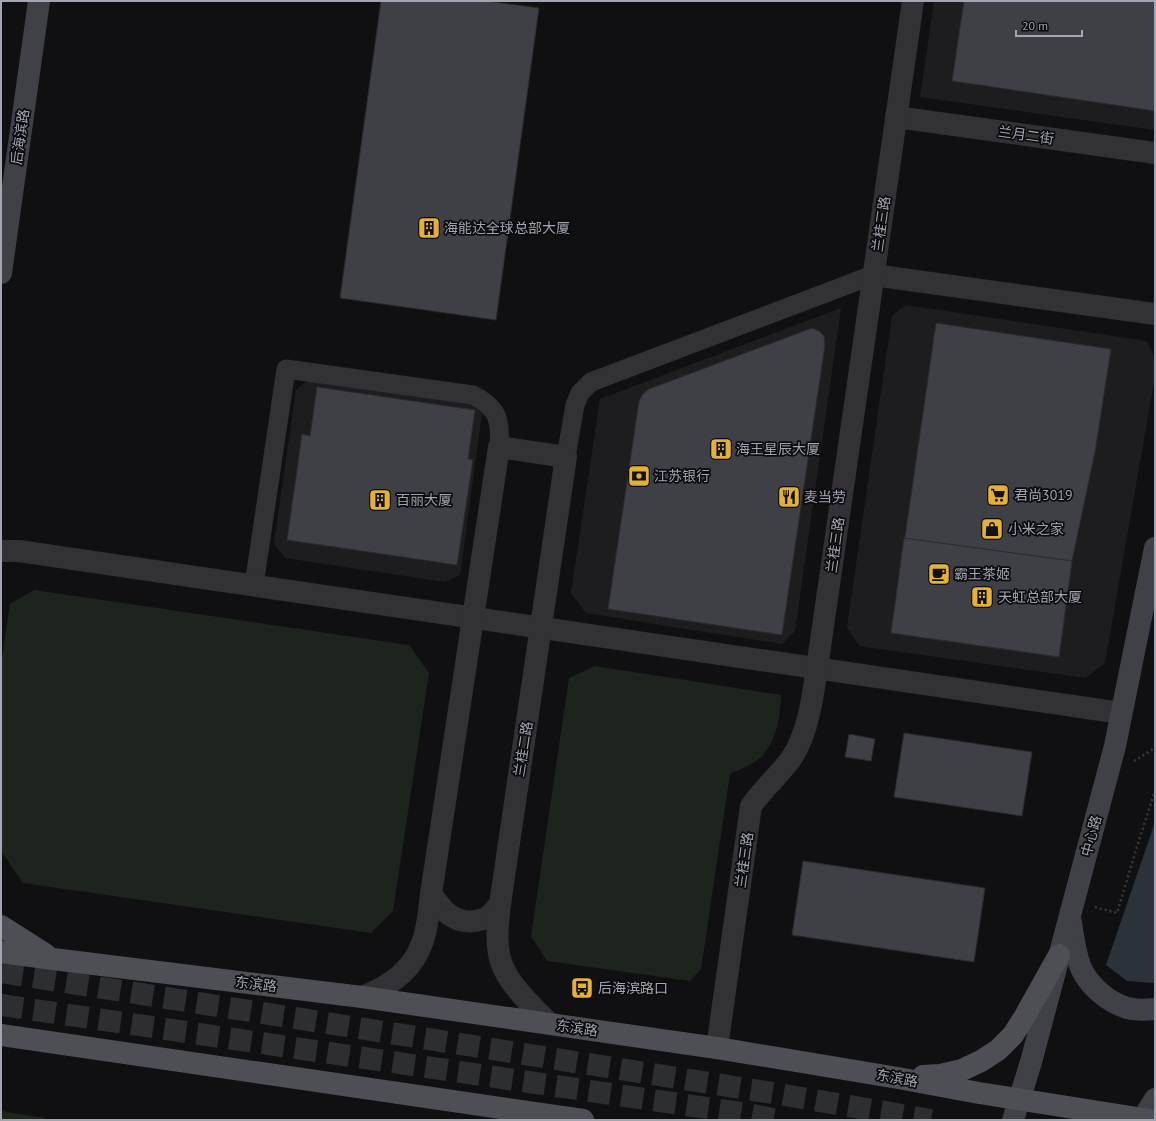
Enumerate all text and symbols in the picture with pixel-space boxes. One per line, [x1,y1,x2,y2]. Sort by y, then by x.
scale bar [1016,12,1082,38]
text: 20 m [1022,18,1048,33]
street label: 后海滨路 [7,108,33,166]
street label: 兰月二街 [997,122,1055,148]
street label: 兰桂三路 [868,195,894,253]
building icon: 海能达全球总部大厦 [416,215,442,241]
place label: 海能达全球总部大厦 [444,219,570,237]
building icon: 海王星辰大厦 [708,436,734,462]
place label: 海王星辰大厦 [736,440,820,458]
bank icon: 江苏银行 [626,463,652,489]
place label: 江苏银行 [654,467,710,485]
supermarket icon: 君尚3019 [985,482,1011,508]
restaurant icon: 麦当劳 [776,484,802,510]
place label: 君尚3019 [1014,486,1073,504]
building icon: 百丽大厦 [367,487,393,513]
place label: 麦当劳 [804,488,846,506]
place label: 百丽大厦 [396,491,452,509]
street label: 兰桂三路 [822,516,848,574]
shop icon: 小米之家 [979,516,1005,542]
place label: 小米之家 [1008,520,1064,538]
cafe icon: 霸王茶姬 [926,561,952,587]
place label: 霸王茶姬 [954,565,1010,583]
building icon: 天虹总部大厦 [969,584,995,610]
place label: 天虹总部大厦 [998,588,1082,606]
street label: 兰桂二路 [510,720,536,778]
street label: 中心路 [1077,813,1105,859]
street label: 兰桂三路 [731,831,757,889]
street label: 东滨路 [234,973,278,995]
bus stop icon: 后海滨路口 [569,975,595,1001]
place label: 后海滨路口 [598,979,668,997]
street label: 东滨路 [555,1016,599,1040]
street label: 东滨路 [875,1065,919,1091]

